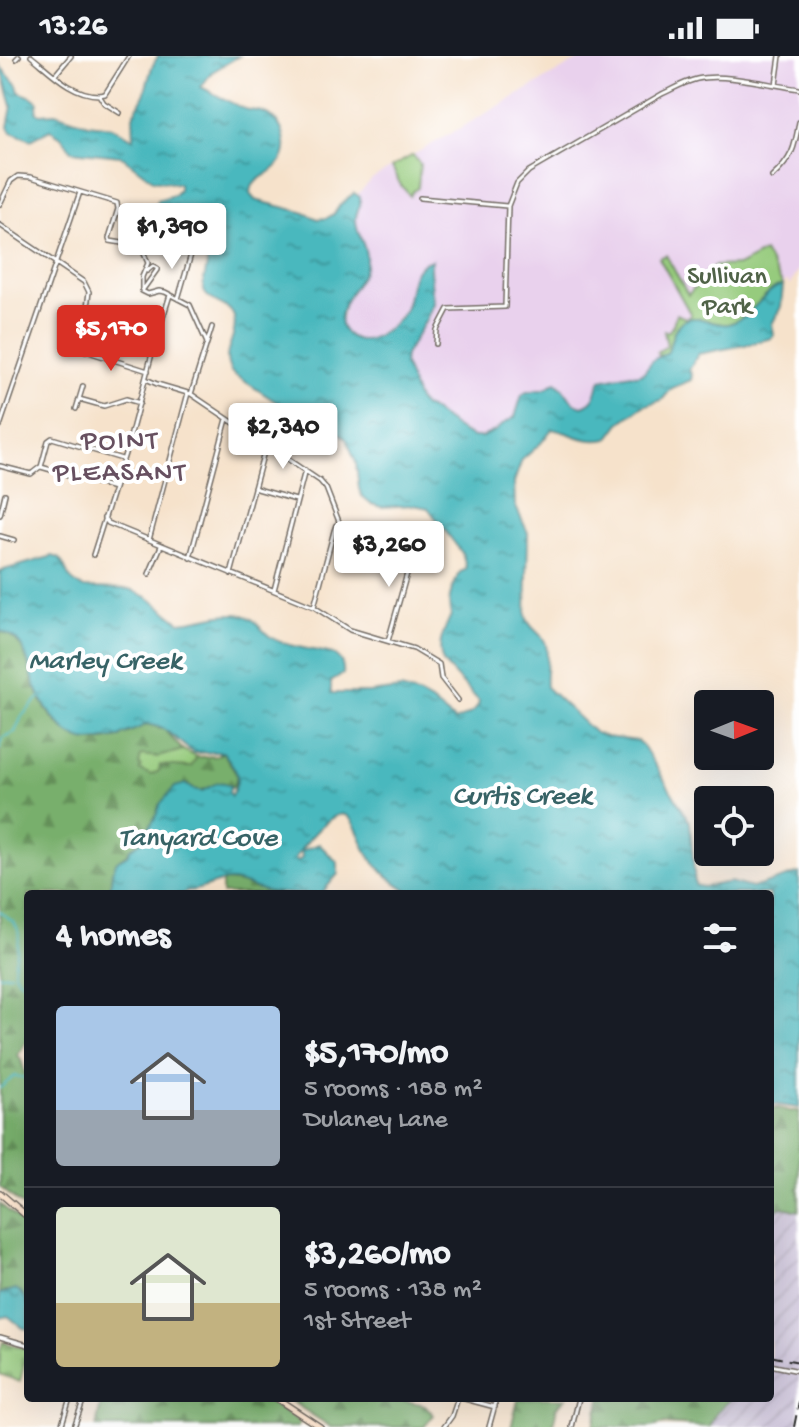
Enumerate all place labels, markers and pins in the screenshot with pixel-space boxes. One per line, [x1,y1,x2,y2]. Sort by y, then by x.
pin: $1,390 [107,203,237,271]
pin: $5,170 [46,305,176,373]
pin: $2,340 [218,403,348,471]
pin: $3,260 [324,521,454,589]

